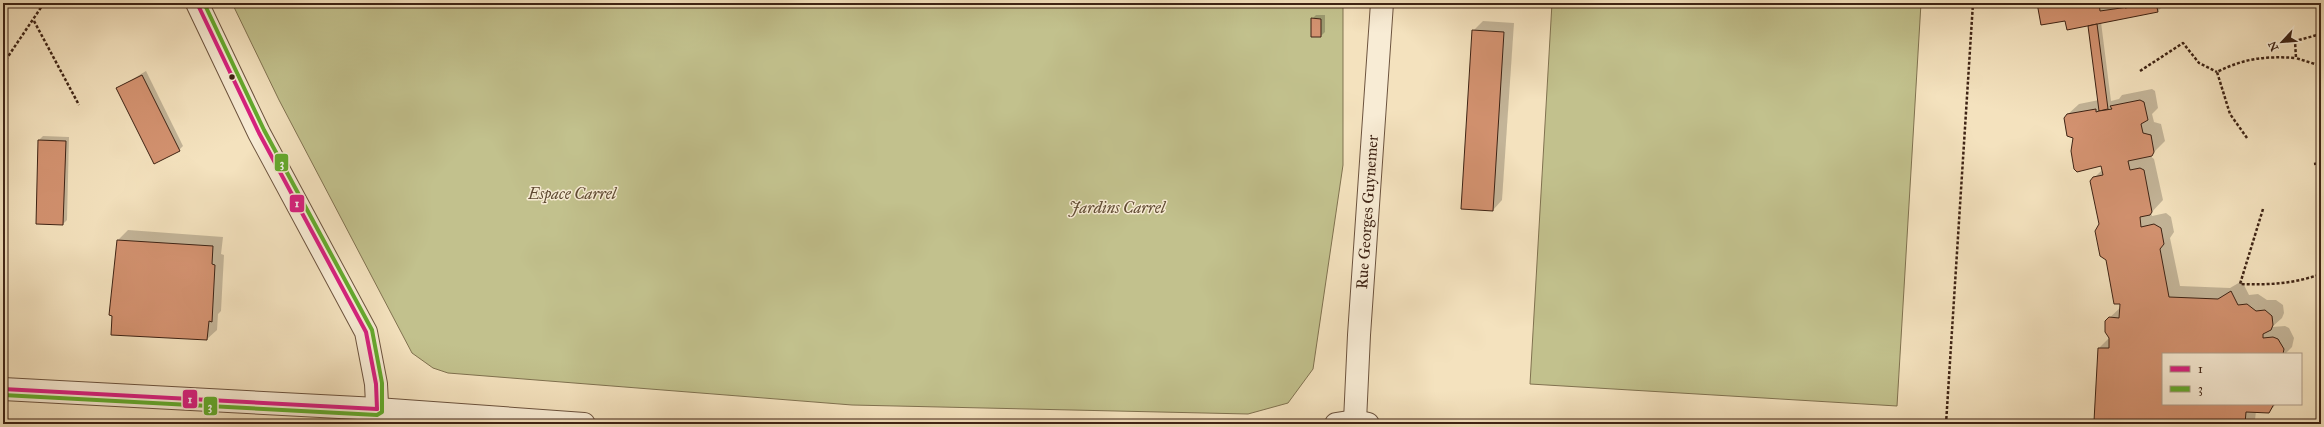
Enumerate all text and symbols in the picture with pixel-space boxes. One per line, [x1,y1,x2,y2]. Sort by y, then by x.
north arrow [2262,22,2302,62]
text: N [2265,39,2281,53]
unlabelled marker [227,72,237,82]
street label: Rue Georges Guynemer [1352,134,1383,290]
line badge: 3 [274,153,289,172]
text: 3 [280,157,284,171]
park label: Espace Carrel [527,184,618,204]
line badge: 1 [289,194,305,213]
text: 1 [295,197,300,210]
park label: Jardins Carrel [1068,198,1167,217]
legend [2162,353,2302,405]
text: 1 [2198,362,2203,376]
text: 3 [2198,382,2203,396]
line badge: 1 [182,389,198,409]
text: 1 [188,393,193,406]
line badge: 3 [203,396,218,416]
text: 3 [208,400,212,414]

